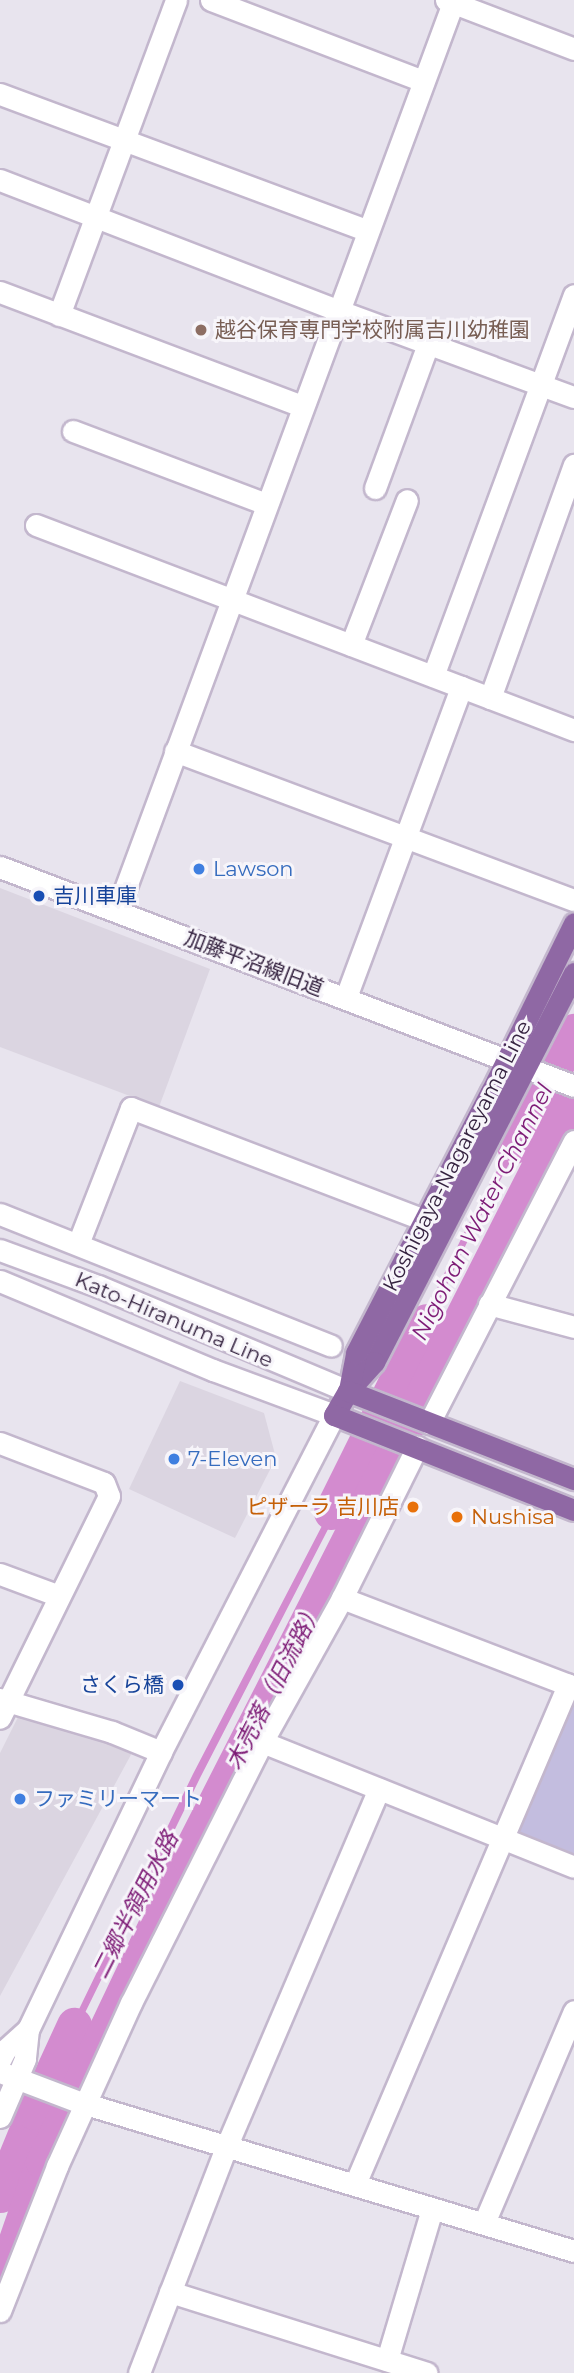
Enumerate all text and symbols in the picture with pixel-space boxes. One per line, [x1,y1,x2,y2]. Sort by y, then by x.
place label: 越谷保育専門学校附属吉川幼稚園 [215,317,530,343]
marker: 越谷保育専門学校附属吉川幼稚園 [193,322,209,338]
place label: Lawson [213,856,293,882]
marker: Lawson [191,861,207,877]
place label: 吉川車庫 [53,883,137,909]
marker: 吉川車庫 [31,888,47,904]
street label: 加藤平沼線旧道 [181,925,327,1001]
street label: Koshigaya-Nagareyama Line [377,1016,537,1296]
water label: Nigohan Water Channel [405,1079,559,1345]
street label: Kato-Hiranuma Line [71,1267,277,1373]
place label: 7-Eleven [188,1446,277,1472]
marker: 7-Eleven [166,1451,182,1467]
place label: ピザーラ 吉川店 [246,1494,399,1520]
marker: ピザーラ 吉川店 [405,1499,421,1515]
place label: Nushisa [471,1504,555,1530]
marker: Nushisa [449,1509,465,1525]
water label: 木売落（旧流路） [220,1598,328,1774]
place label: さくら橋 [80,1672,164,1698]
marker: さくら橋 [170,1677,186,1693]
place label: ファミリーマート [34,1786,202,1812]
marker: ファミリーマート [12,1791,28,1807]
water label: 二郷半領用水路 [86,1827,184,1983]

